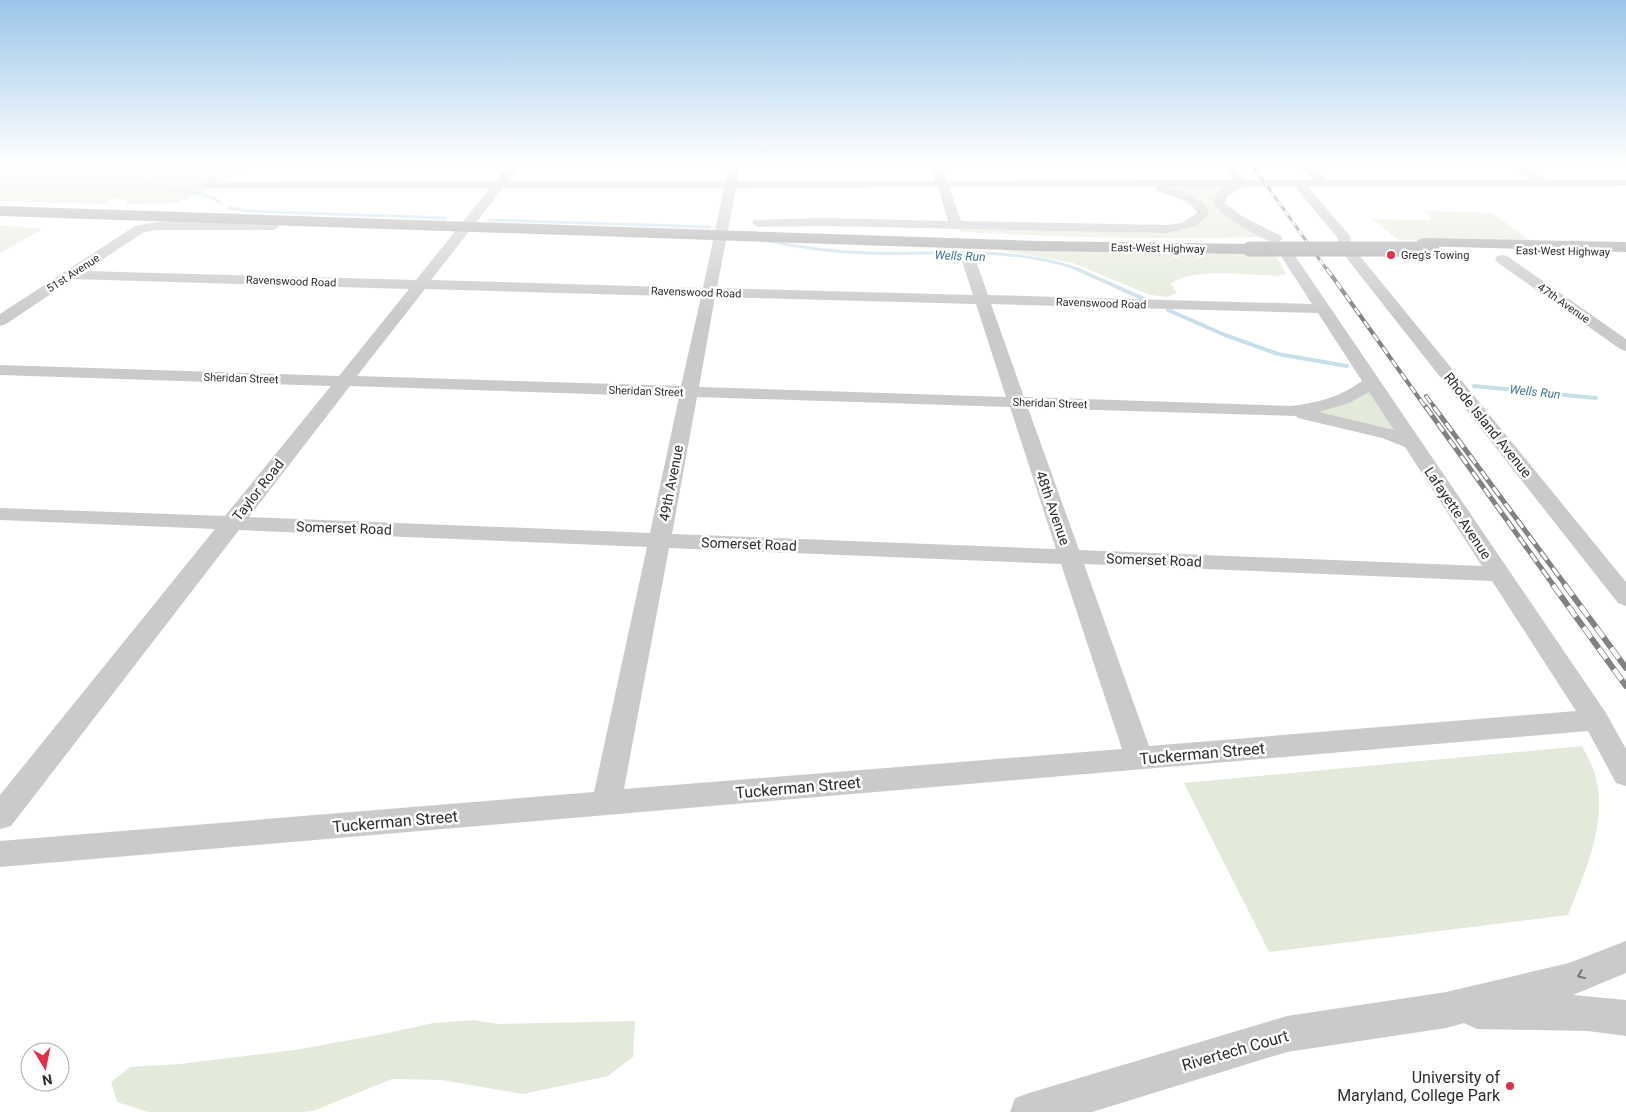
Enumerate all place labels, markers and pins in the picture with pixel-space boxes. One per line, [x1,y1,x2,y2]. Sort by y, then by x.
marker: Greg's Towing [1385,249,1397,261]
place label: Greg's Towing [1401,249,1469,262]
place label: University of Maryland, College Park [1337,1068,1501,1105]
marker: University of Maryland, College Park [1504,1080,1516,1092]

